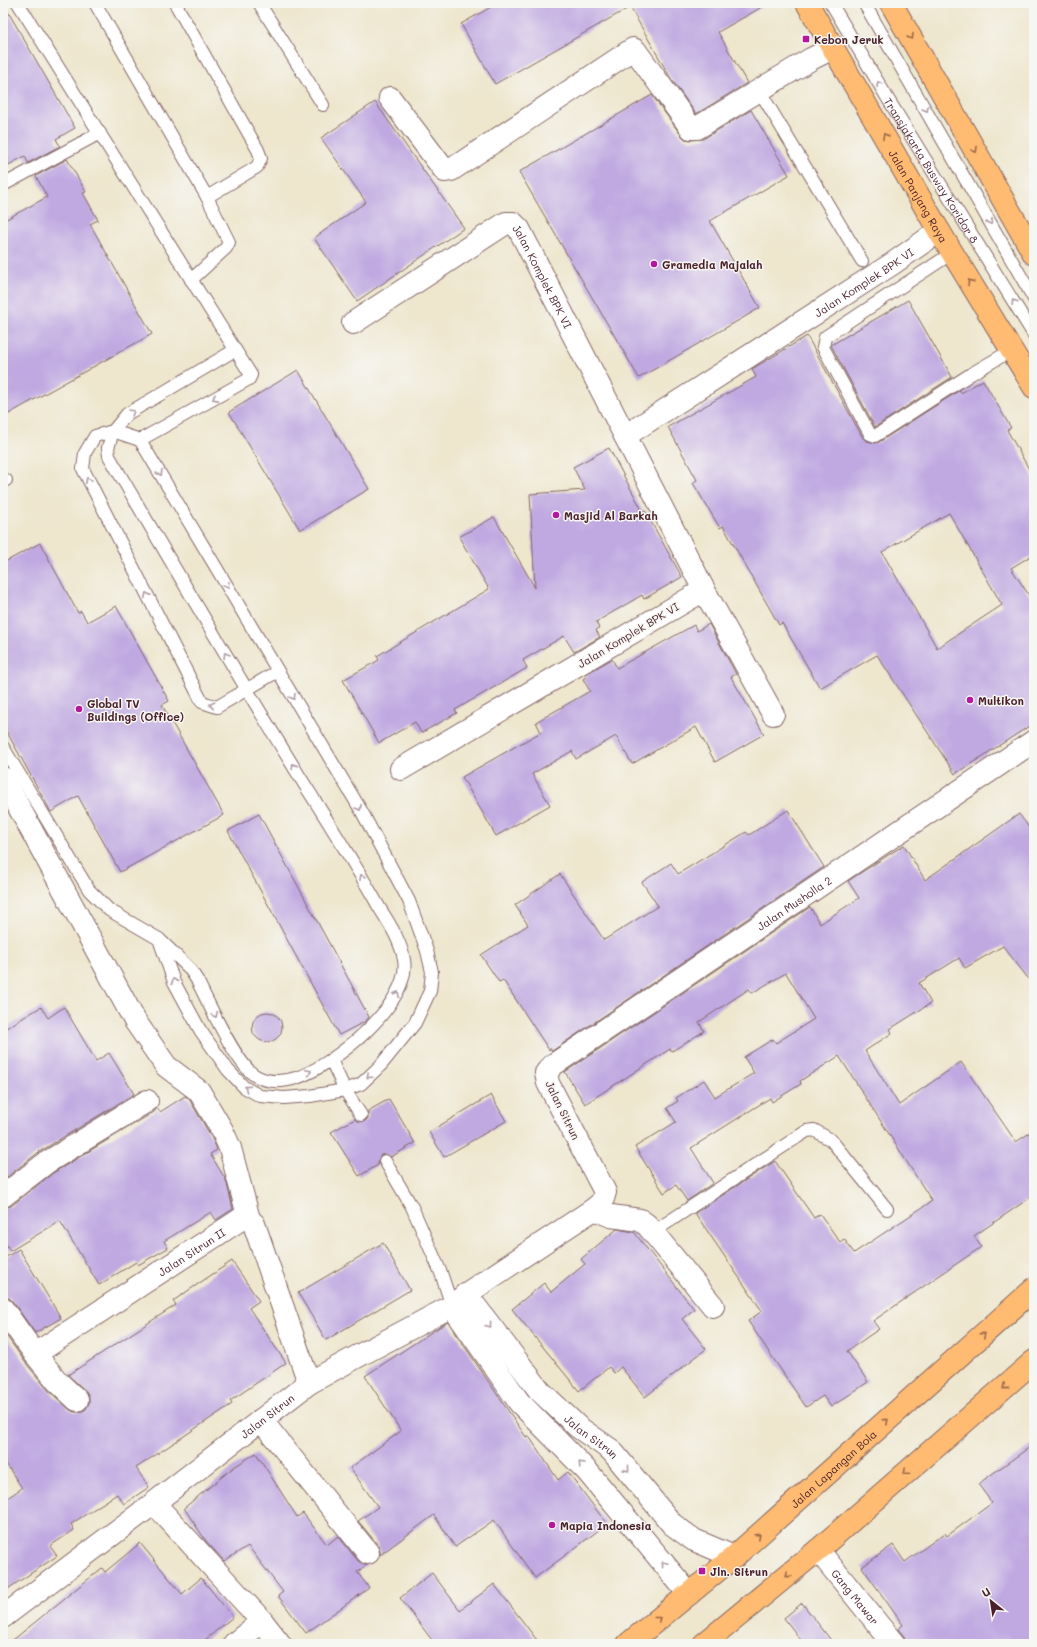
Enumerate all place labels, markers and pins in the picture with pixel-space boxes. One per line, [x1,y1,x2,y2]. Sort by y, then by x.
place label: Kebon Jeruk [814,32,884,47]
marker: Kebon Jeruk [801,34,811,44]
place label: Gramedia Majalah [662,257,762,272]
marker: Gramedia Majalah [649,259,659,269]
place label: Masjid Al Barkah [564,508,658,523]
marker: Masjid Al Barkah [551,510,561,520]
place label: Multikon [978,693,1024,708]
marker: Multikon [965,695,975,705]
place label: Global TV Buildings (Office) [87,696,184,724]
marker: Global TV Buildings (Office) [74,704,84,714]
place label: Mapia Indonesia [560,1518,652,1533]
marker: Mapia Indonesia [547,1520,557,1530]
place label: Jln. Sitrun [710,1564,768,1579]
marker: Jln. Sitrun [697,1566,707,1576]

